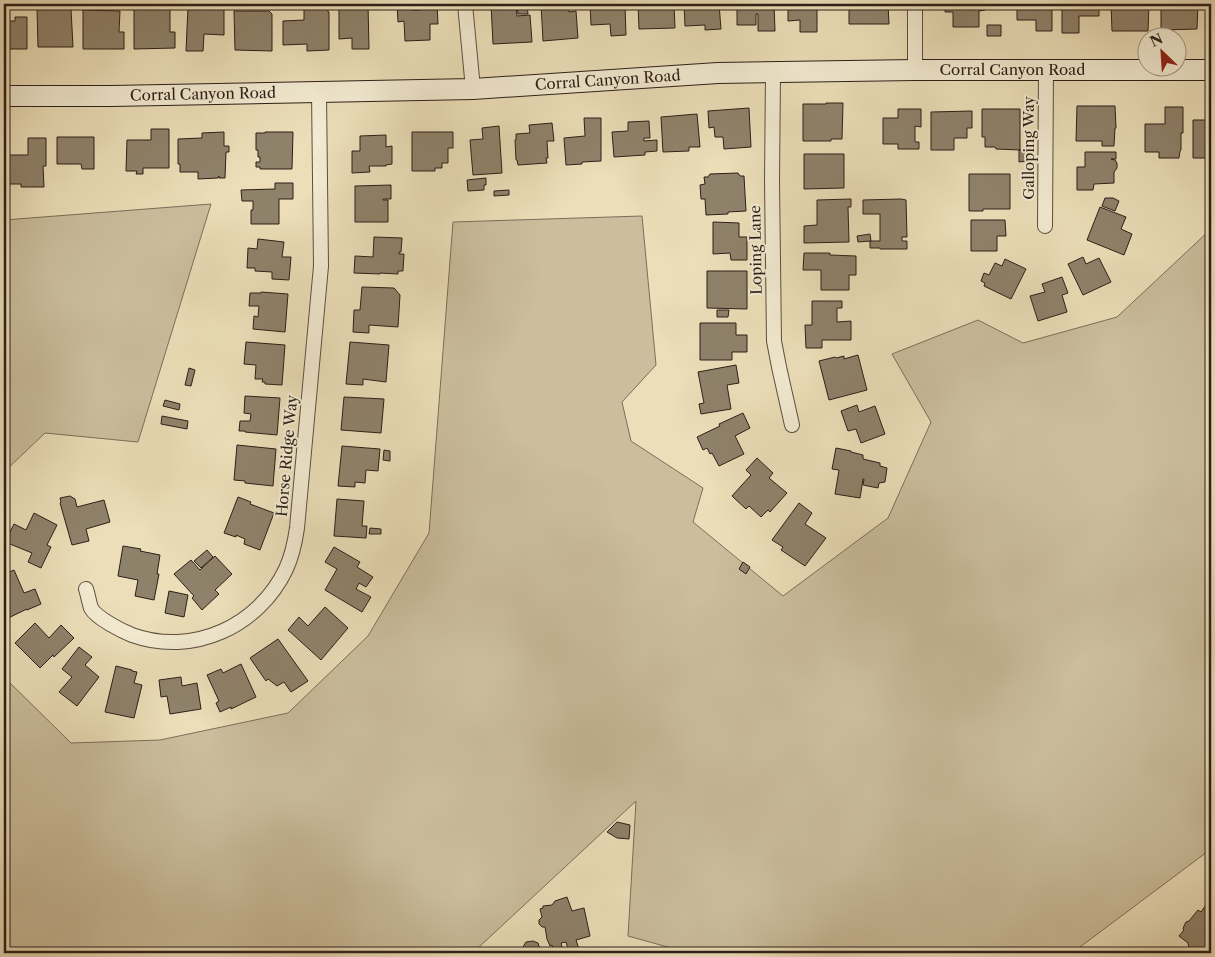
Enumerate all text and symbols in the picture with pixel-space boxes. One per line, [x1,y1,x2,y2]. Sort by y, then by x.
north arrow [1138,28,1188,78]
text: N [1147,29,1166,51]
street label: Corral Canyon Road [939,60,1085,79]
street label: Corral Canyon Road [534,65,681,94]
street label: Corral Canyon Road [130,83,276,105]
street label: Galloping Way [1019,96,1038,200]
street label: Loping Lane [745,205,766,295]
street label: Horse Ridge Way [272,394,301,518]

